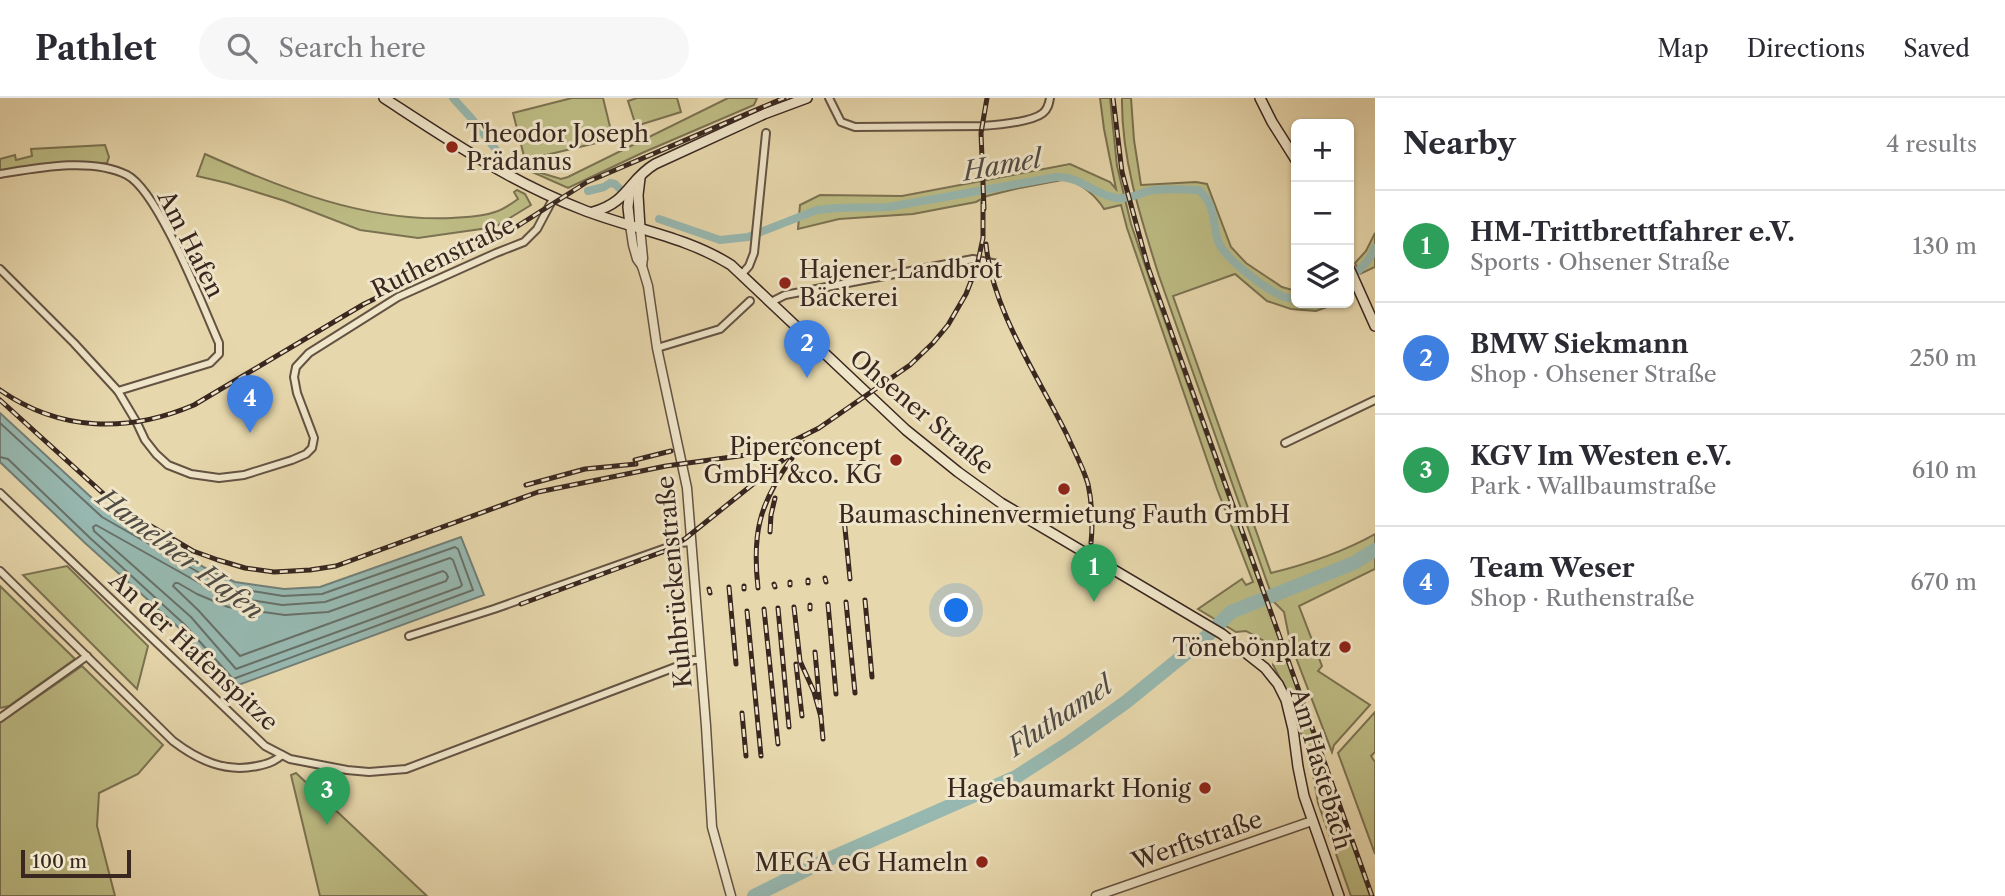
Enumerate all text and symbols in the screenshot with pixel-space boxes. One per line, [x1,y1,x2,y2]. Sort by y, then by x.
search box [199,17,689,80]
text: Pathlet [35,28,157,69]
icon: search [223,29,261,67]
text: Search here [279,32,426,64]
text: Map [1657,34,1709,63]
text: Directions [1747,34,1865,63]
text: Saved [1903,34,1970,63]
place label: Theodor Joseph Prädanus [466,119,649,176]
map controls [1291,119,1354,308]
button: + [1291,119,1354,182]
text: Nearby [1403,125,1516,162]
text: 4 results [1886,130,1977,158]
marker: Theodor Joseph Prädanus [444,139,460,155]
water label: Hamel [958,142,1046,188]
button: − [1291,182,1354,245]
street label: Am Hafen [151,185,230,302]
street label: Ruthenstraße [367,210,519,304]
text: HM-Trittbrettfahrer e.V. [1470,216,1795,248]
text: 1 [1421,232,1431,260]
text: 130 m [1913,232,1977,260]
button: layers [1291,245,1354,308]
text: Sports · Ohsener Straße [1470,248,1730,276]
place label: Hajener Landbrot Bäckerei [799,255,1003,312]
marker: Hajener Landbrot Bäckerei [777,275,793,291]
pin: 2 [784,320,830,378]
text: BMW Siekmann [1470,328,1689,360]
street label: Ohsener Straße [844,343,1000,481]
text: 2 [1419,344,1433,372]
text: 250 m [1909,344,1977,372]
text: Shop · Ohsener Straße [1470,360,1717,388]
pin: 4 [227,375,273,433]
place label: Piperconcept GmbH &co. KG [703,432,883,489]
text: KGV Im Westen e.V. [1470,440,1732,472]
marker: Piperconcept GmbH &co. KG [888,452,904,468]
text: 3 [1420,456,1433,484]
text: 610 m [1912,456,1977,484]
text: Park · Wallbaumstraße [1470,472,1716,500]
street label: Kuhbrückenstraße [650,475,698,689]
water label: Hamelner Hafen [89,480,269,627]
marker: Baumaschinenvermietung Fauth GmbH [1056,481,1072,497]
place label: Baumaschinenvermietung Fauth GmbH [838,500,1290,529]
pin: 1 [1071,544,1117,602]
text: Team Weser [1470,552,1634,584]
street label: An der Hafenspitze [103,565,284,737]
text: 4 [1419,568,1433,596]
text: 670 m [1910,568,1977,596]
text: Shop · Ruthenstraße [1470,584,1695,612]
your location [939,593,973,627]
place label: Tönebönplatz [1173,633,1331,662]
marker: Tönebönplatz [1337,639,1353,655]
water label: Fluthamel [1000,668,1121,764]
street label: Am Hastebach [1284,684,1358,853]
pin: 3 [304,767,350,825]
place label: Hagebaumarkt Honig [947,774,1191,803]
marker: Hagebaumarkt Honig [1197,780,1213,796]
street label: Werftstraße [1127,804,1266,876]
scale bar [21,847,131,879]
place label: MEGA eG Hameln [755,848,968,877]
text: 100 m [32,850,87,873]
marker: MEGA eG Hameln [974,854,990,870]

